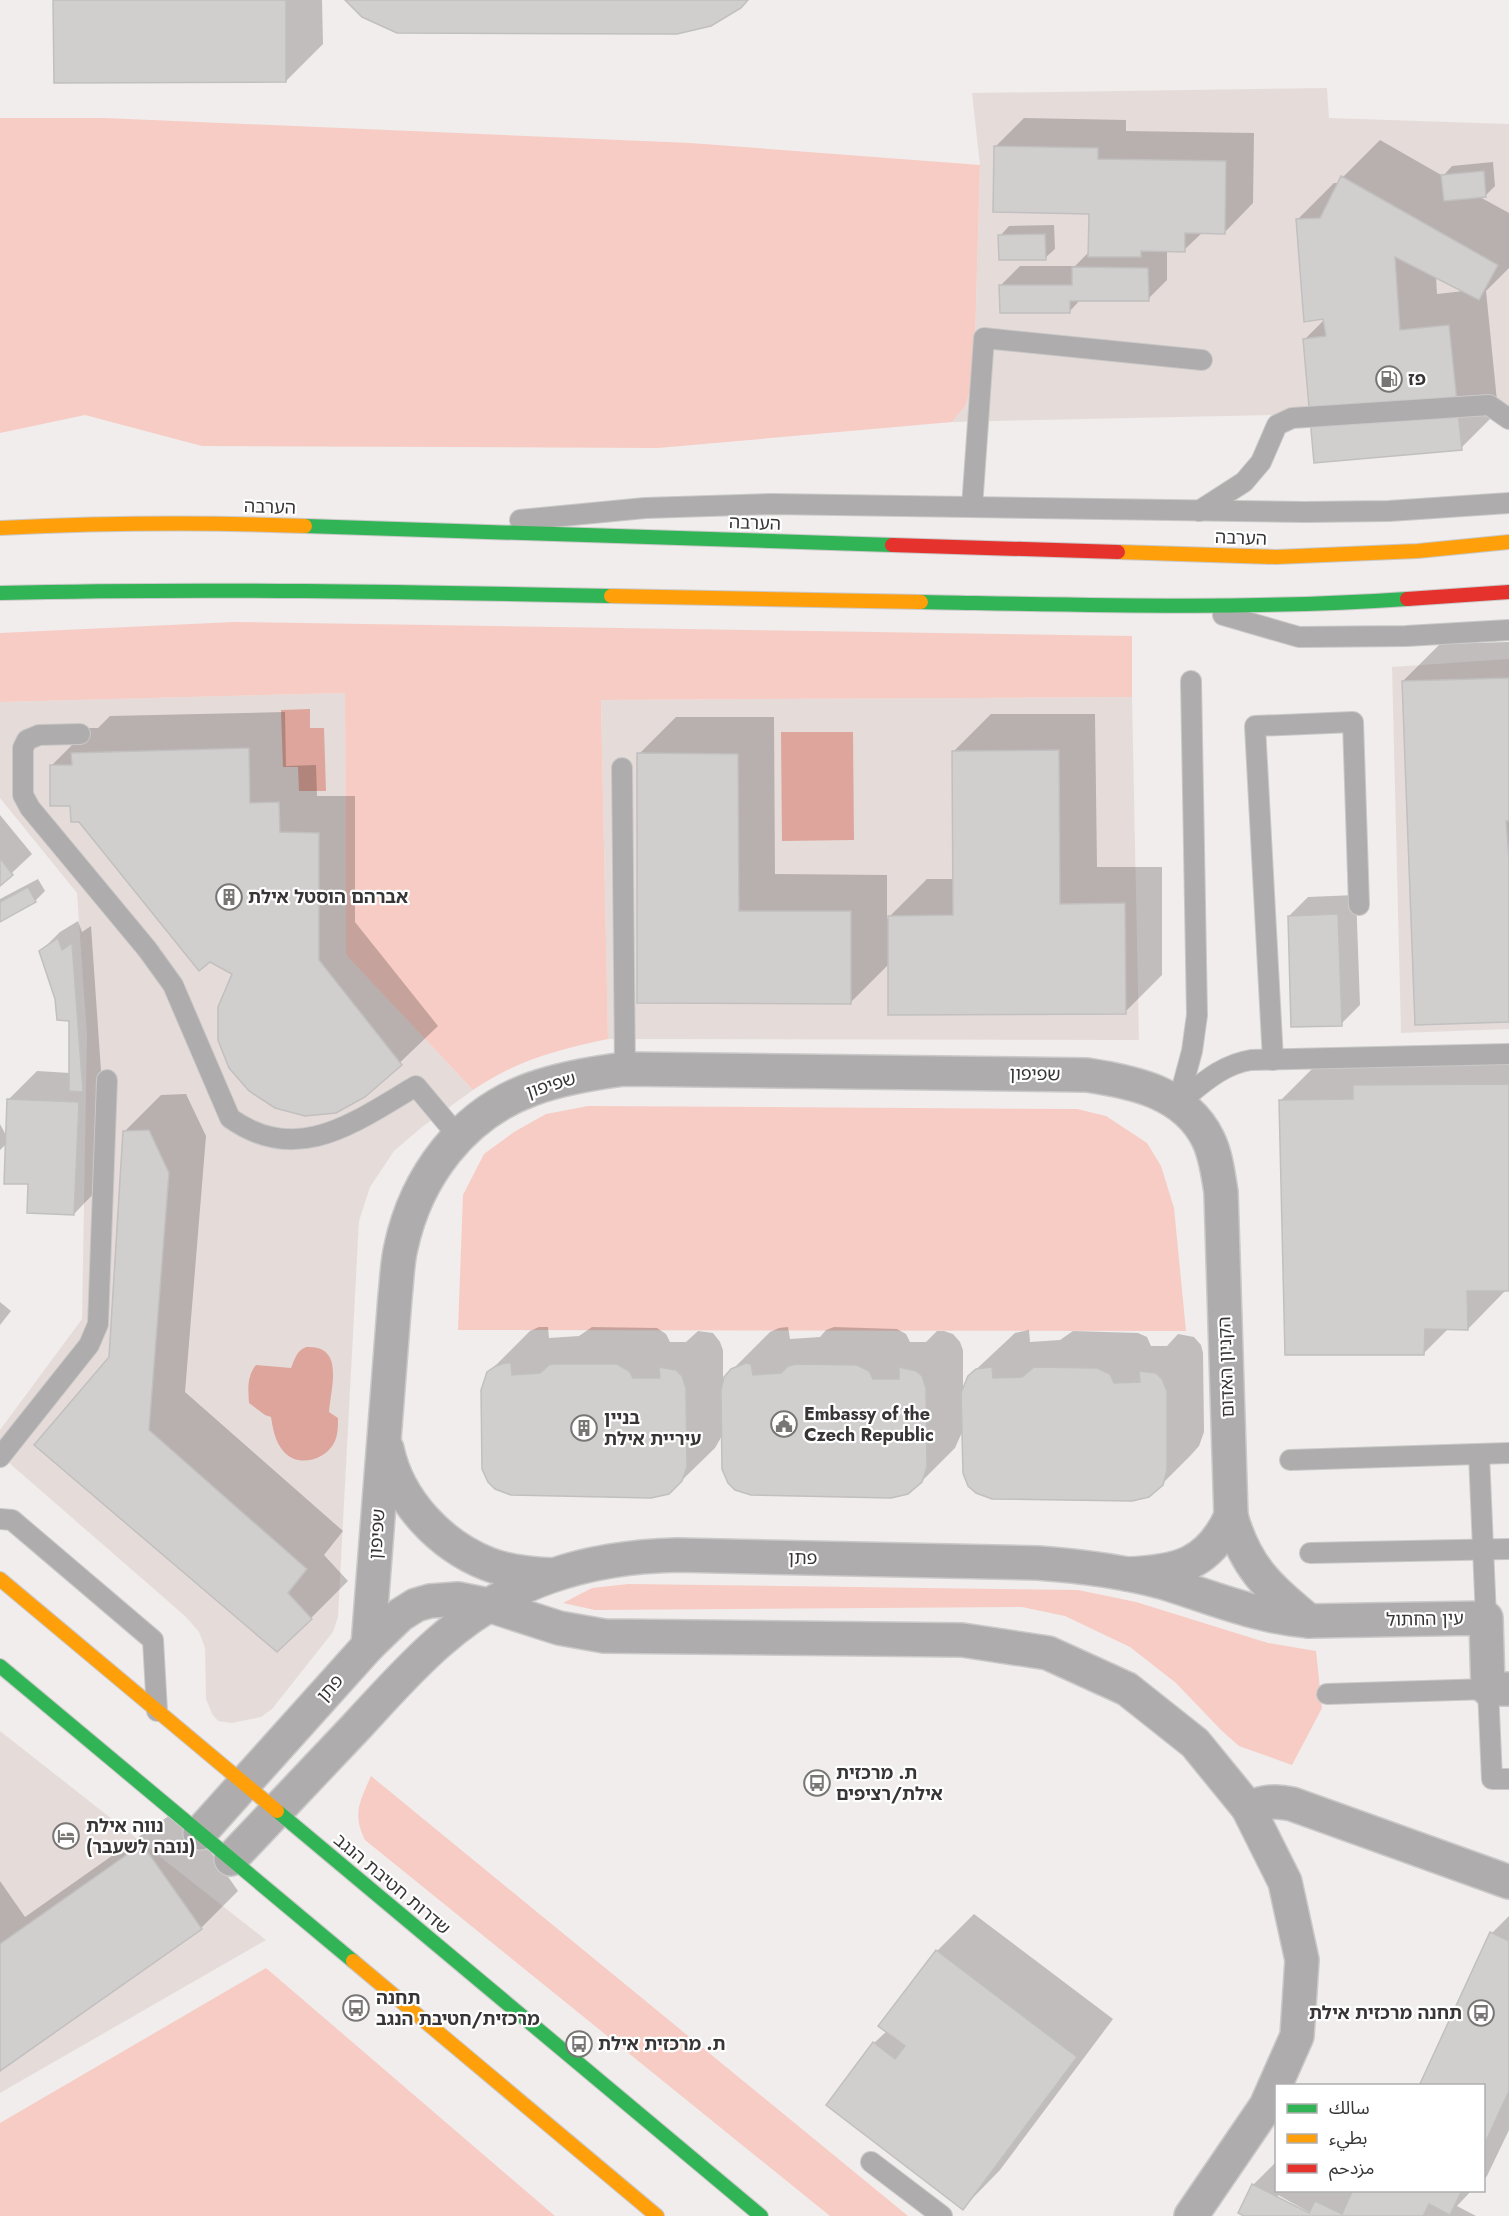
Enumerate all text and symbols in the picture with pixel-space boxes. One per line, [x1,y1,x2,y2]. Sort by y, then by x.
fuel station icon: פז [1374,364,1404,394]
place label: פז [1408,366,1426,392]
street label: הערבה [243,493,297,521]
street label: הערבה [728,509,782,537]
street label: הערבה [1214,524,1268,552]
building icon: אברהם הוסטל אילת [214,882,244,912]
place label: אברהם הוסטל אילת [248,884,408,910]
street label: שפיפון [1009,1061,1061,1087]
street label: שפיפון [523,1065,579,1105]
street label: הקניון האדום [1211,1316,1241,1418]
place label: Embassy of the Czech Republic [804,1401,934,1448]
place label: בניין עיריית אילת [604,1405,701,1452]
public building icon: Embassy of the Czech Republic [769,1409,799,1439]
building icon: בניין עיריית אילת [569,1413,599,1443]
street label: שפיפון [362,1508,392,1560]
street label: פתן [788,1545,818,1571]
street label: עין החתול [1386,1605,1464,1633]
street label: פתן [311,1668,349,1708]
place label: ת. מרכזית אילת/רציפים [836,1760,943,1807]
bus stop icon: ת. מרכזית אילת/רציפים [802,1768,832,1798]
place label: נווה אילת (נובה לשעבר) [86,1813,195,1860]
hotel icon: נווה אילת (נובה לשעבר) [51,1821,81,1851]
street label: שדרות חטיבת הנגב [328,1827,456,1941]
place label: תחנה מרכזית/חטיבת הנגב [376,1985,540,2032]
bus stop icon: תחנה מרכזית/חטיבת הנגב [341,1993,371,2023]
bus stop icon: תחנה מרכזית אילת [1466,1998,1496,2028]
place label: תחנה מרכזית אילת [1309,2000,1462,2026]
bus stop icon: ת. מרכזית אילת [564,2029,594,2059]
place label: ת. מרכזית אילת [598,2031,725,2057]
legend [1275,2084,1485,2192]
text: سالك [1329,2095,1370,2121]
text: بطيء [1329,2125,1367,2151]
text: مزدحم [1329,2155,1374,2181]

